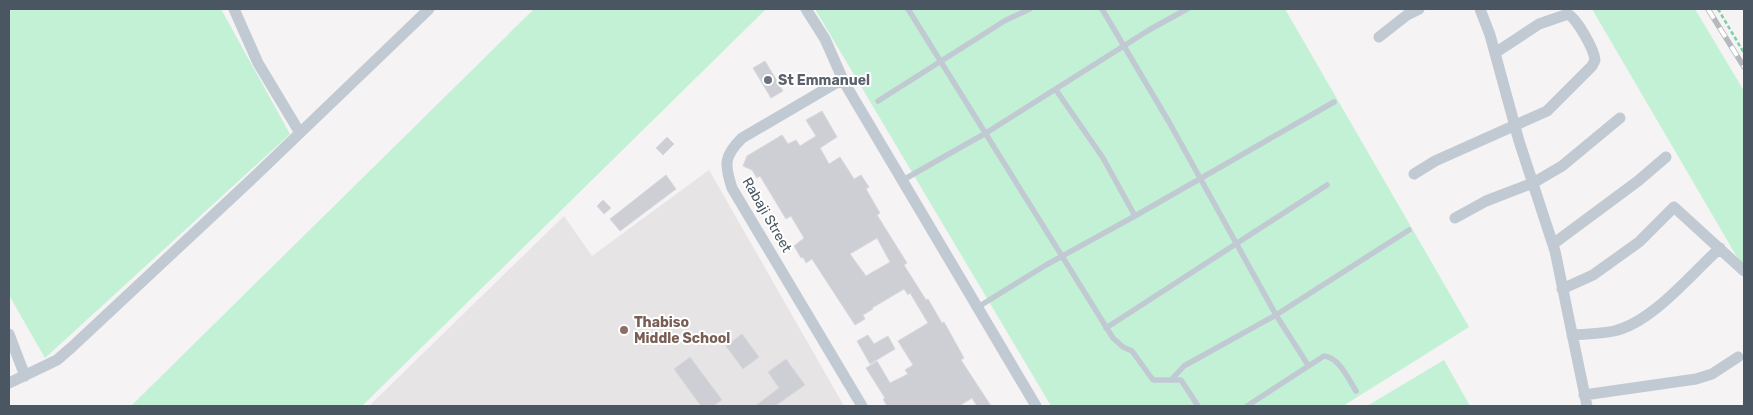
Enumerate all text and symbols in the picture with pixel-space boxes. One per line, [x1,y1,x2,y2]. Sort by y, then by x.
place label: St Emmanuel [778,72,870,89]
marker: St Emmanuel [762,74,774,86]
street label: Rabaji Street [739,174,796,256]
place label: Thabiso Middle School [634,314,730,347]
marker: Thabiso Middle School [618,324,630,336]

